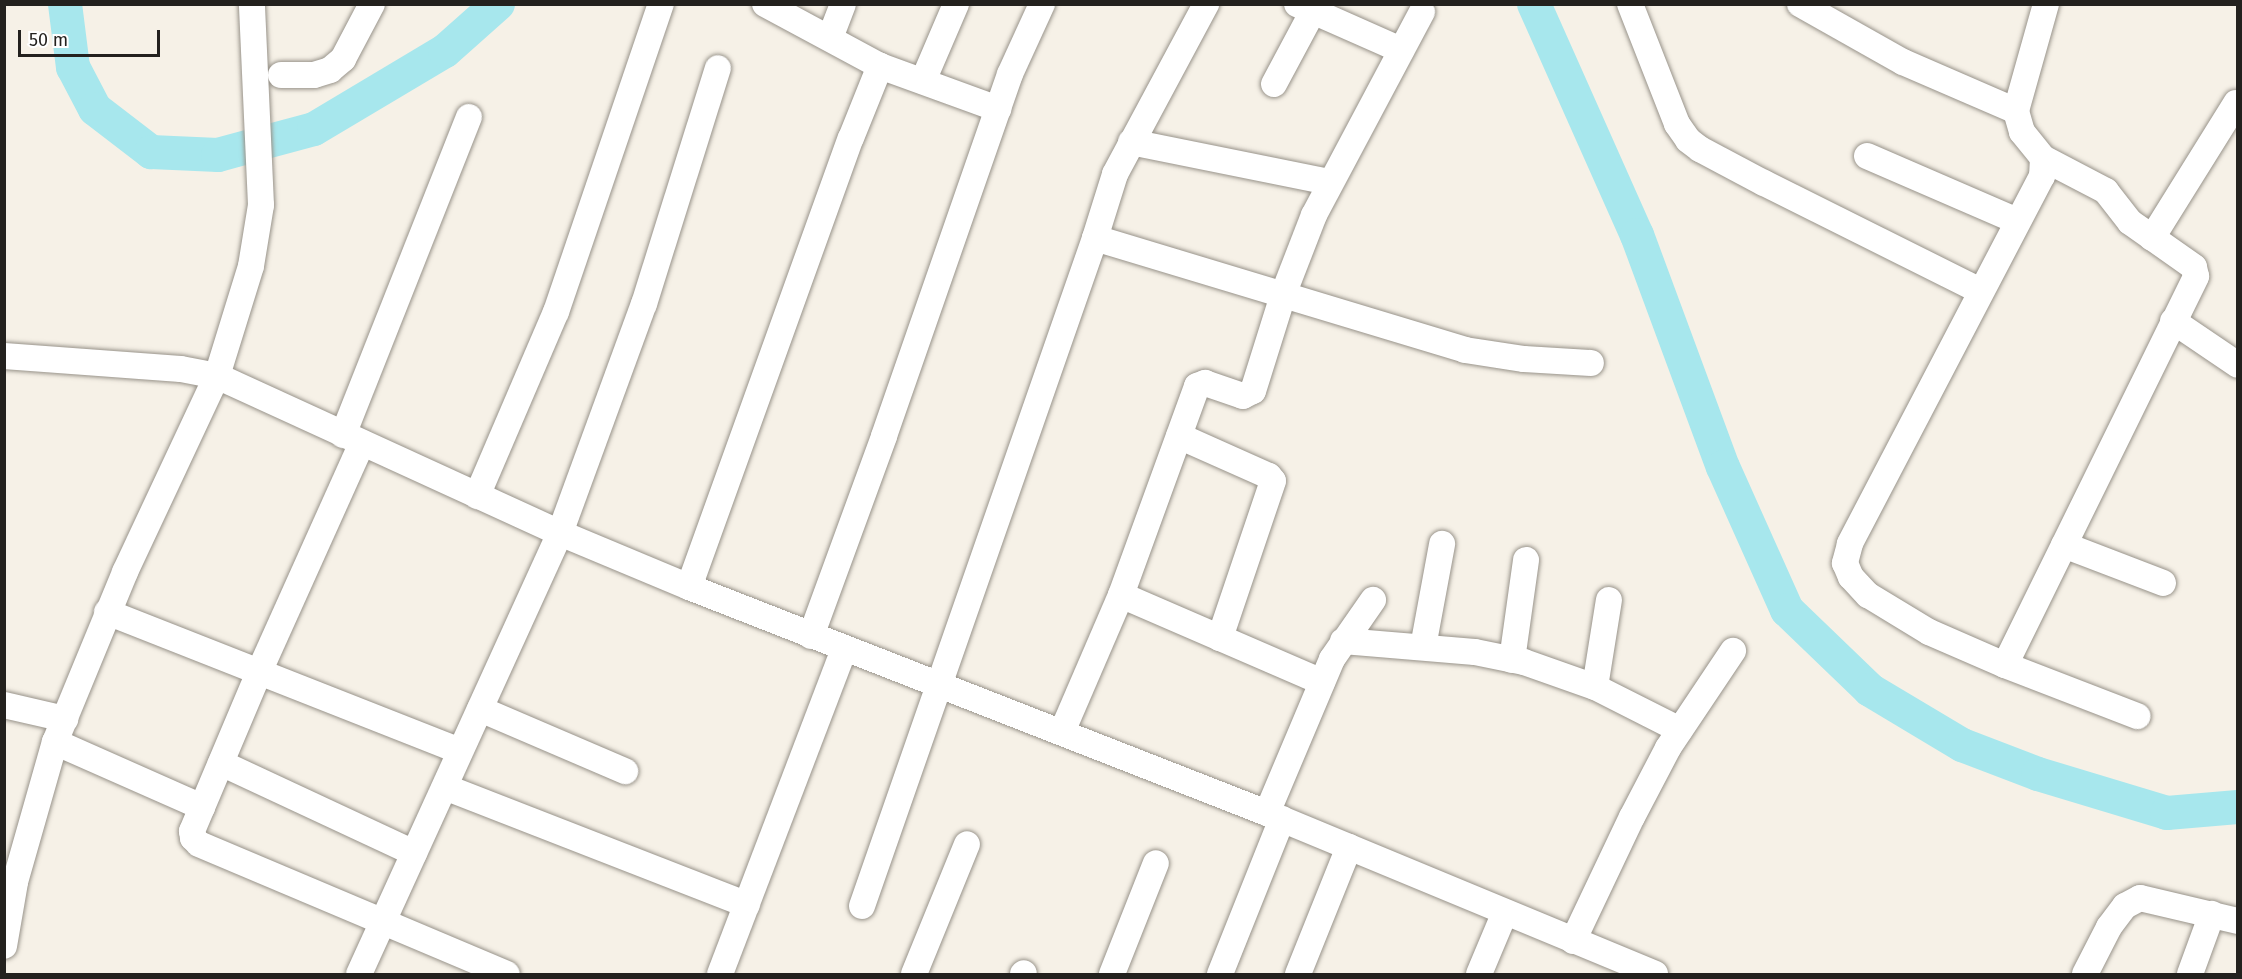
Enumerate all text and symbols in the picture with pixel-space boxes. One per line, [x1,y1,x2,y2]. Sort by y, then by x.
scale bar [21,18,164,56]
text: 50 m [29,29,68,51]

